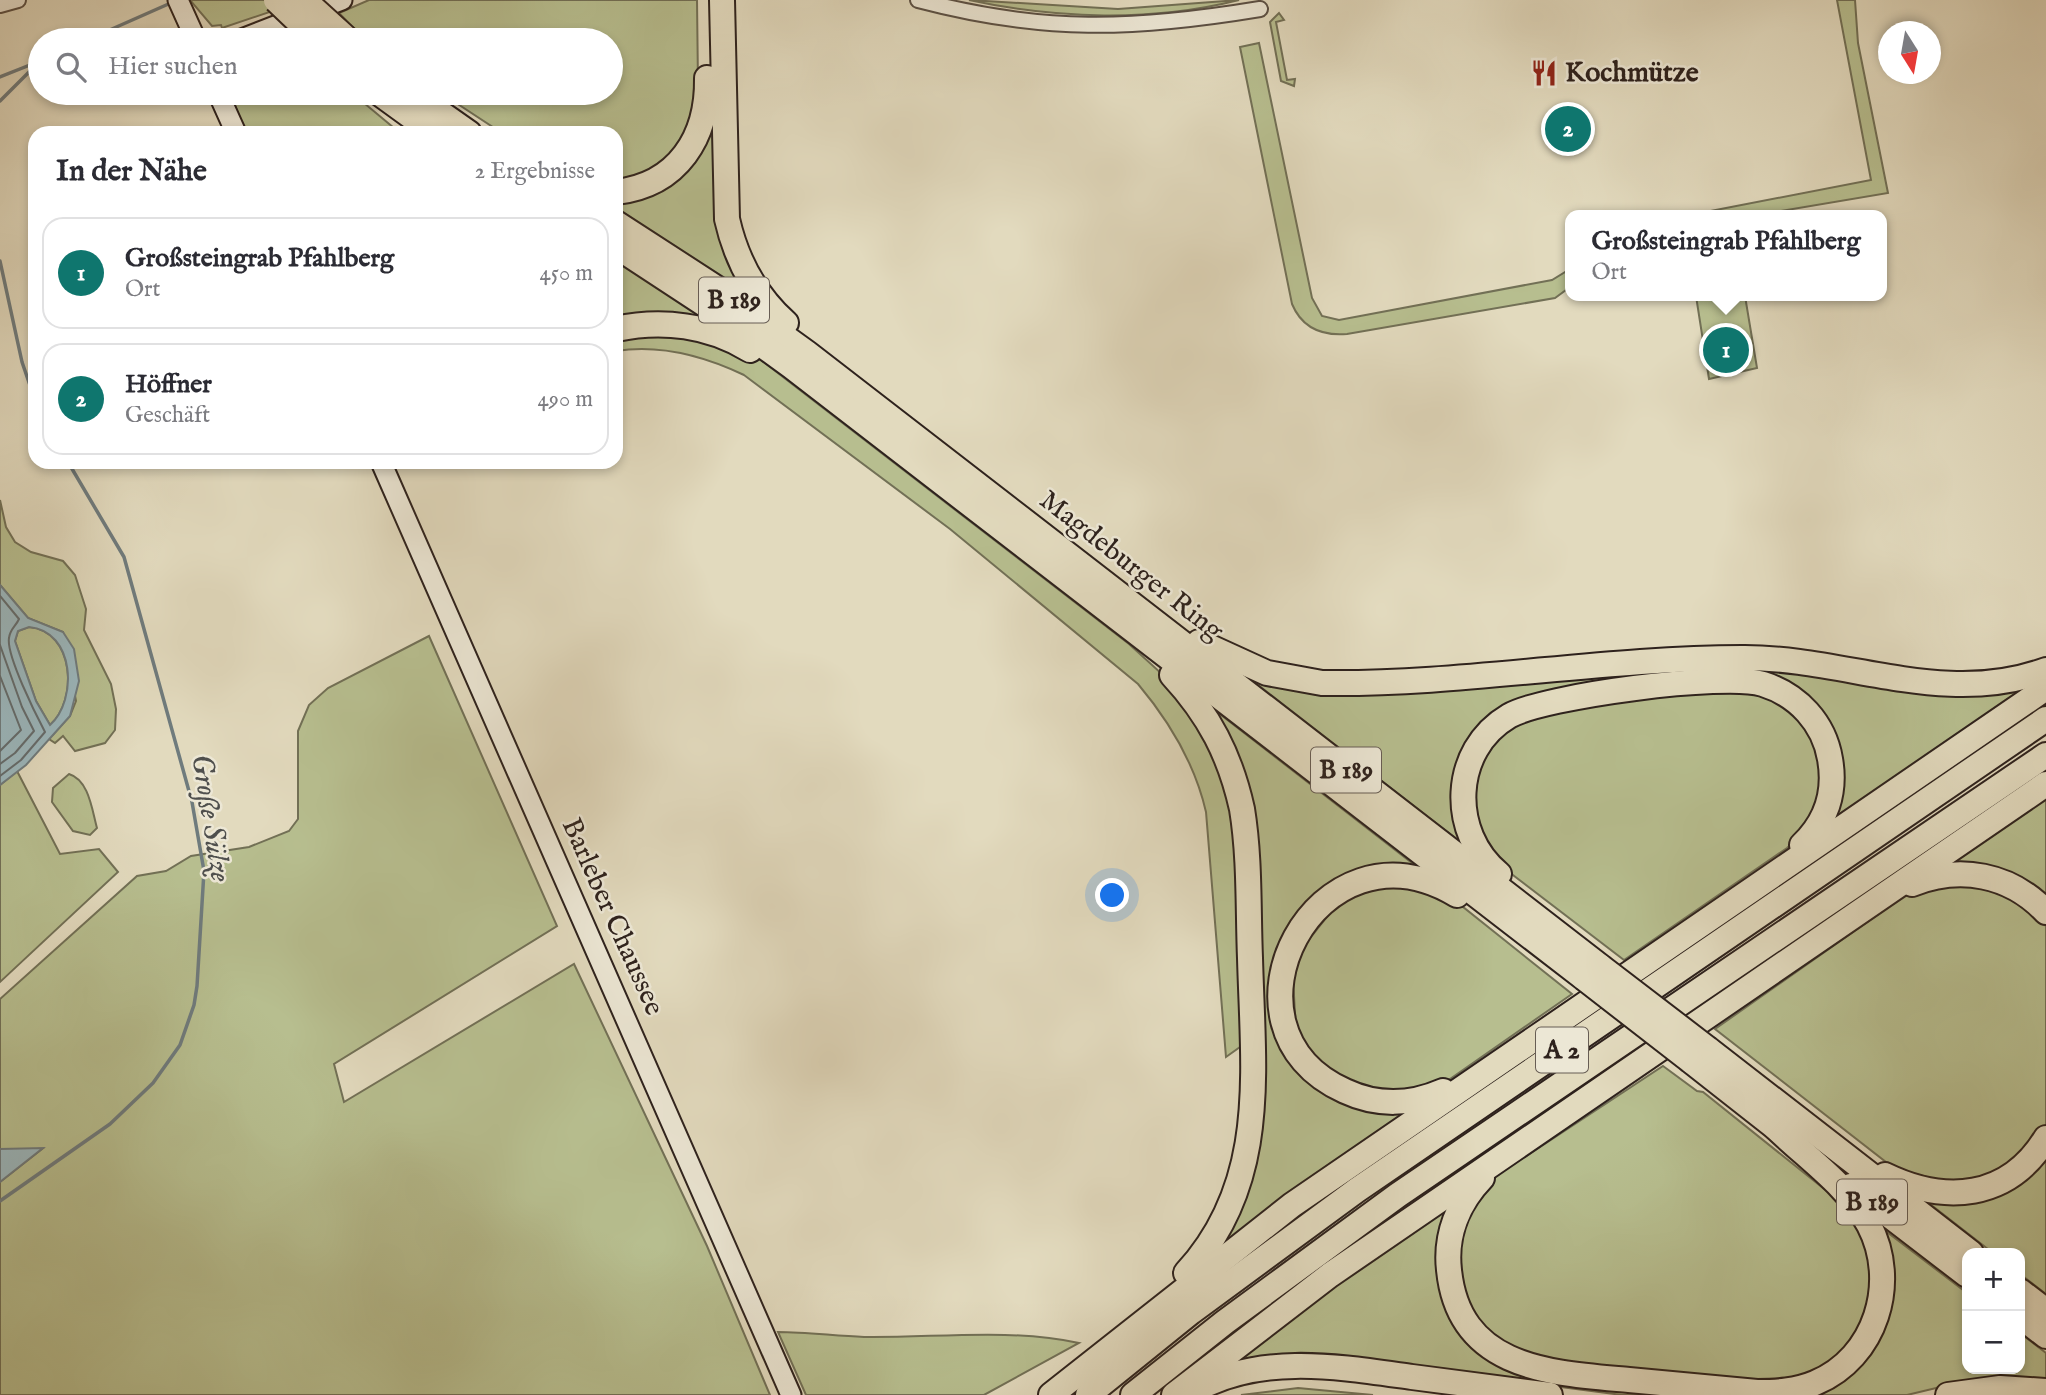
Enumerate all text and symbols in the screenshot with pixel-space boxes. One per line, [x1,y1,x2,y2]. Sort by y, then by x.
north arrow [1878,21,1941,84]
search box [28,28,623,105]
icon: search [52,48,90,86]
text: Hier suchen [108,50,238,83]
place label: Kochmütze [1565,56,1699,91]
restaurant icon: Kochmütze [1529,58,1559,88]
pin: 2 [1545,103,1591,155]
text: In der Nähe [56,153,207,191]
text: 2 Ergebnisse [474,157,595,186]
popup [1565,210,1887,301]
text: Großsteingrab Pfahlberg [1591,225,1861,258]
text: Großsteingrab Pfahlberg [125,242,394,275]
text: Ort [1591,258,1627,287]
text: 1 [77,259,85,288]
text: 450 m [539,259,593,288]
text: Ort [125,275,160,304]
road number: B 189 [699,278,769,322]
pin: 1 [1703,324,1749,376]
text: Höffner [125,368,212,401]
text: 2 [76,385,86,414]
text: 490 m [538,385,593,414]
text: Geschäft [125,401,210,430]
street label: Magdeburger Ring [1032,483,1231,649]
road number: B 189 [1311,748,1381,792]
water label: Große Sülze [181,751,239,885]
street label: Barleber Chaussee [553,813,671,1021]
your location [1095,878,1129,912]
road number: A 2 [1536,1028,1588,1072]
road number: B 189 [1837,1180,1907,1224]
map controls [1962,1248,2025,1374]
button: + [1962,1248,2025,1311]
button: − [1962,1311,2025,1374]

